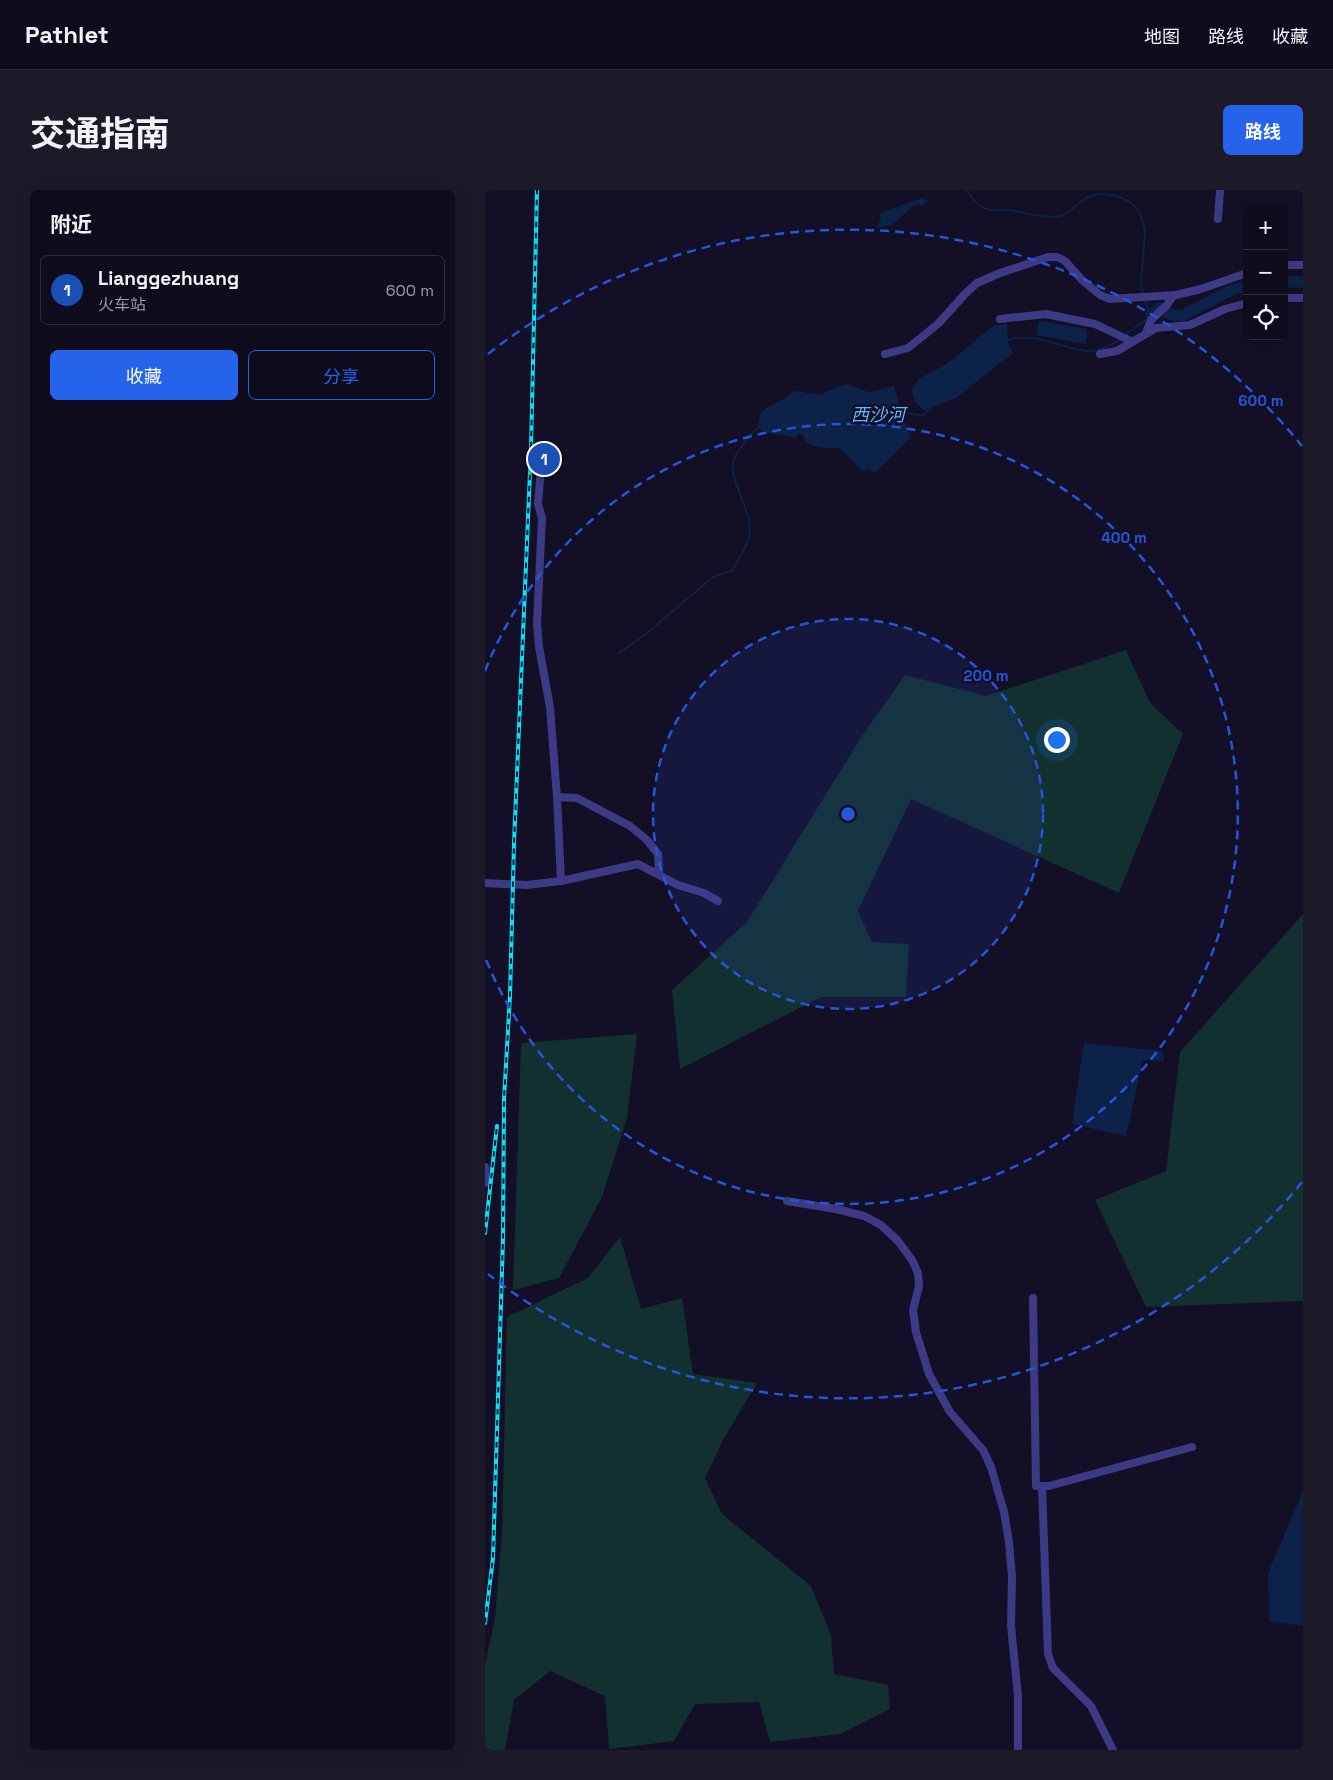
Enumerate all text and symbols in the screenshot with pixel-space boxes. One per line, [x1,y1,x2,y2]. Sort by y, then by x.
text: Pathlet [25,19,109,50]
text: 地图 [1144,25,1180,48]
text: 路线 [1208,25,1244,48]
text: 收藏 [1272,25,1308,48]
button: 路线 [1223,105,1303,155]
text: 交通指南 [30,112,170,156]
map controls [1243,205,1288,340]
button: + [1243,205,1288,250]
text: 附近 [50,211,92,238]
button: − [1243,250,1288,295]
text: Lianggezhuang [98,266,239,291]
text: 1 [63,280,71,301]
text: 600 m [386,280,434,301]
text: 火车站 [98,294,146,315]
button: locate [1243,295,1288,340]
button: 收藏 [50,350,238,400]
button: 分享 [248,350,435,400]
text: 600 m [1238,391,1284,410]
water label: 西沙河 [851,403,908,426]
pin: 1 [528,440,560,478]
text: 400 m [1101,528,1147,547]
text: 200 m [964,666,1008,685]
your location [1044,727,1070,753]
centre of rings [839,805,857,823]

